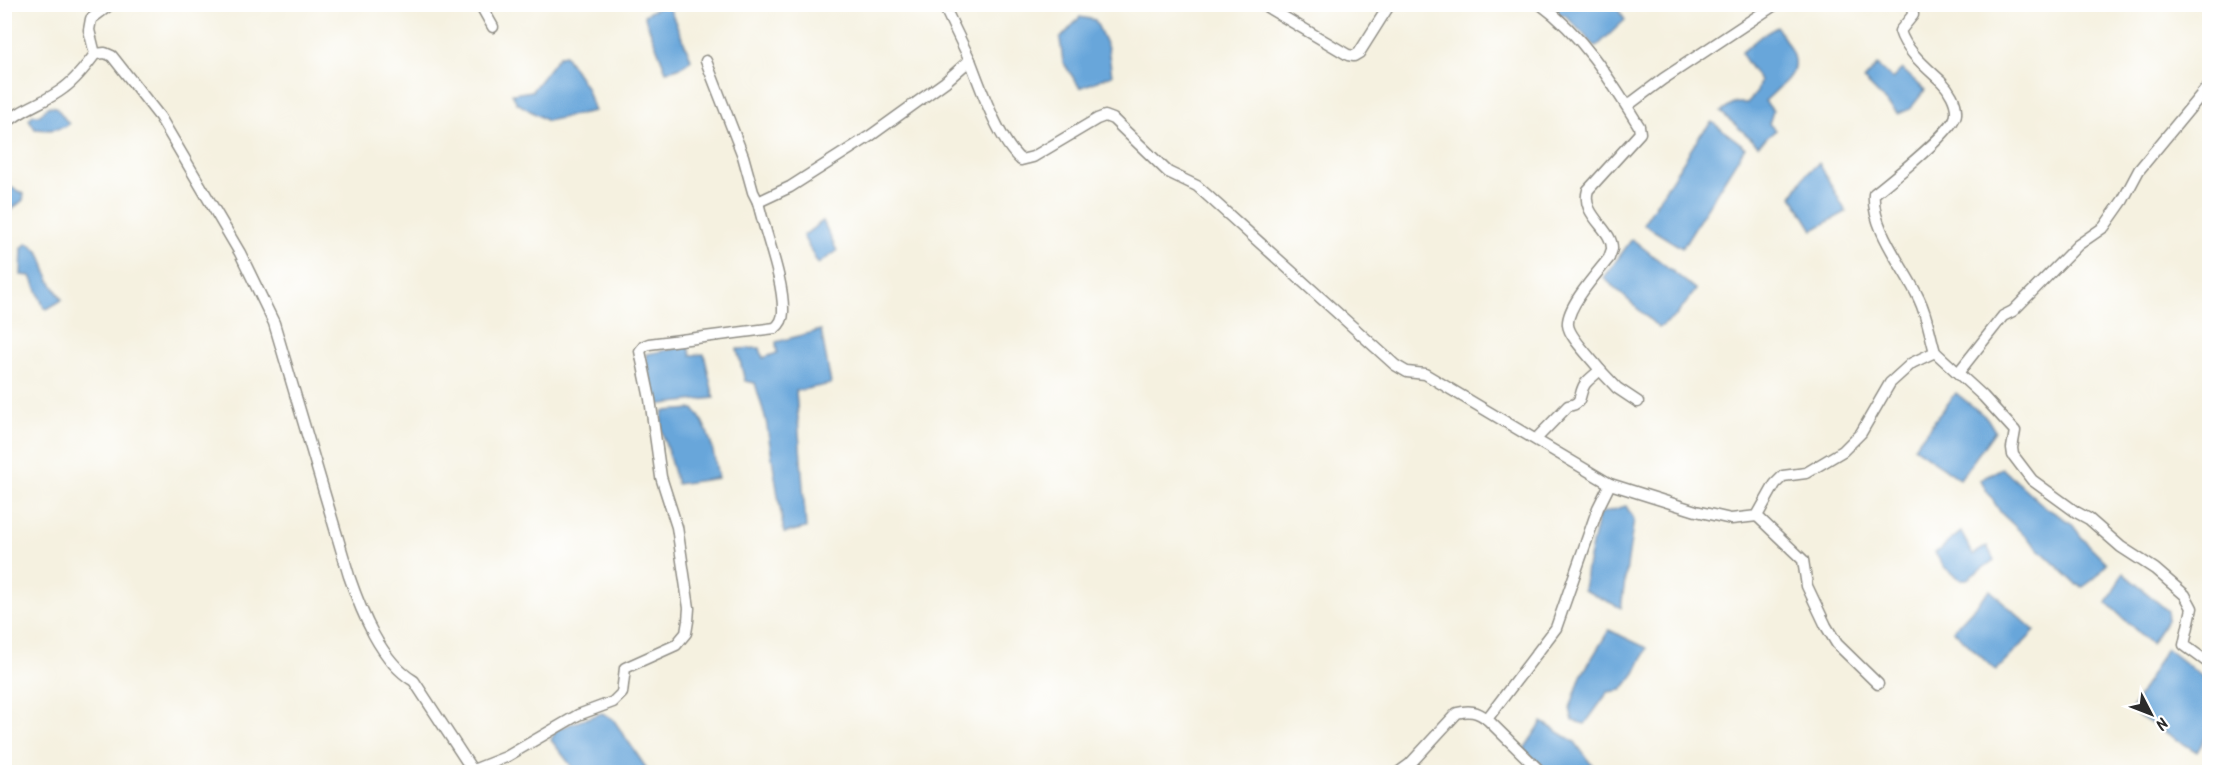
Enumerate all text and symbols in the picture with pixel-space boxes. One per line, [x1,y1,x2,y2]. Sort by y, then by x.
north arrow [2121,684,2181,744]
text: N [2148,711,2174,735]

